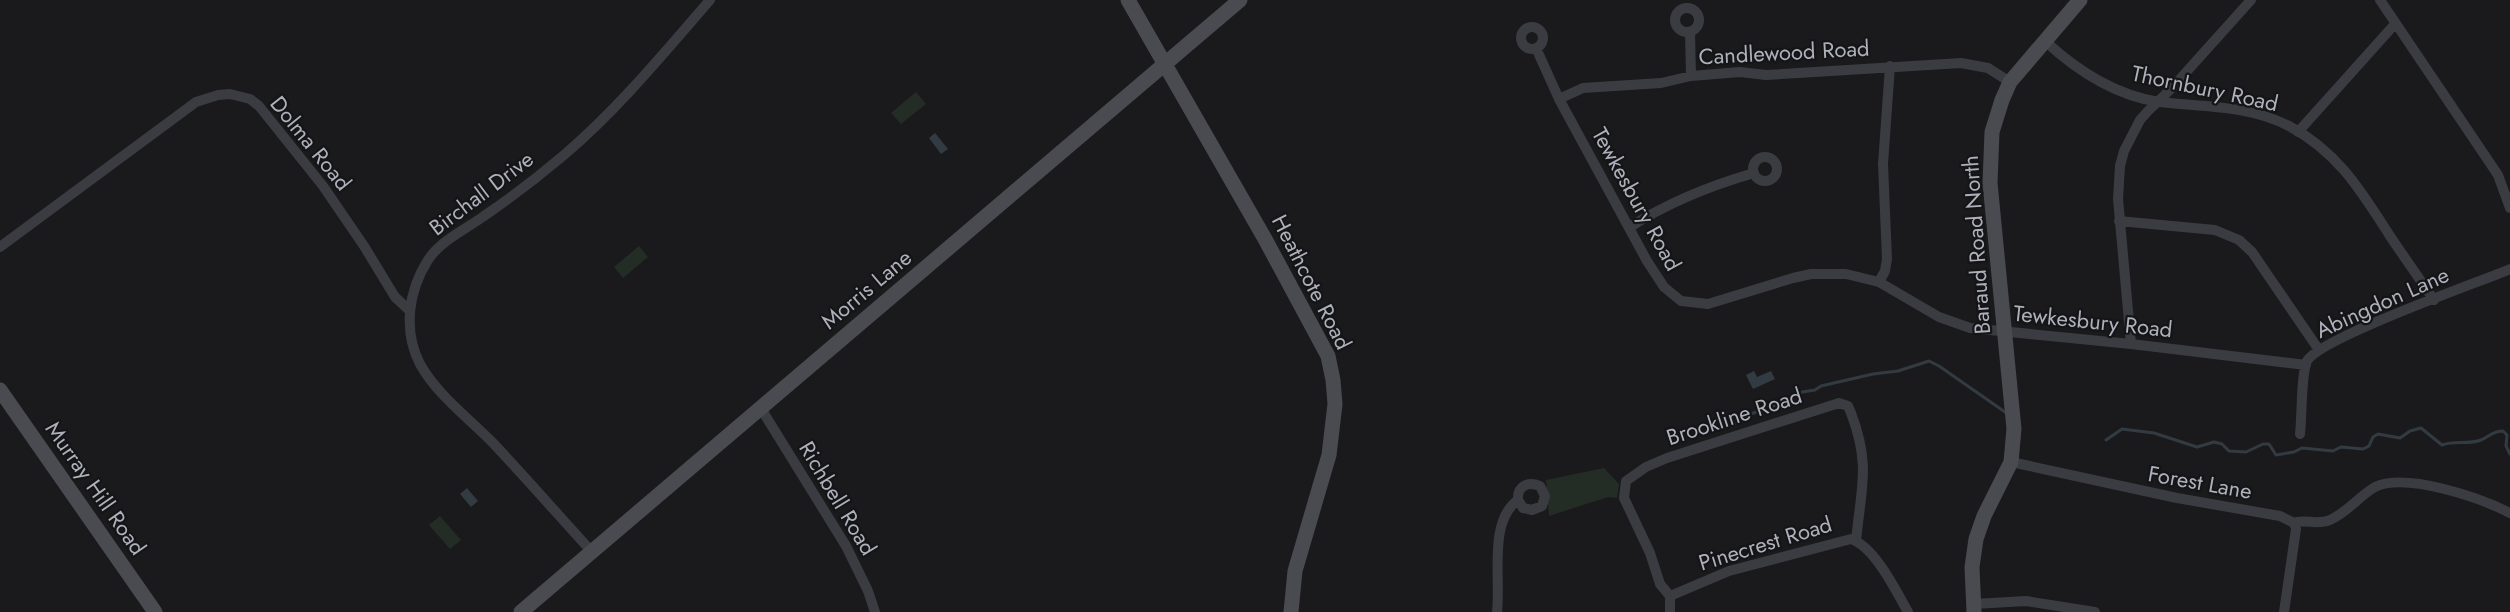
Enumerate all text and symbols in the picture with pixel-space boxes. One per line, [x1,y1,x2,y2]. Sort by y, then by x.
street label: Candlewood Road [1698,32,1870,72]
street label: Thornbury Road [2129,57,2281,119]
street label: Dolma Road [263,89,359,197]
street label: Tewkesbury Road [1584,121,1690,277]
street label: Birchall Drive [422,143,540,243]
street label: Baraud Road North [1954,155,1998,335]
street label: Heathcote Road [1264,209,1360,355]
street label: Morris Lane [814,242,918,336]
street label: Abingdon Lane [2310,258,2454,346]
street label: Tewkesbury Road [2012,297,2174,345]
street label: Brookline Road [1662,379,1806,453]
street label: Murray Hill Road [38,415,154,561]
street label: Richbell Road [791,435,885,561]
street label: Forest Lane [2146,457,2254,507]
street label: Pinecrest Road [1694,508,1836,578]

